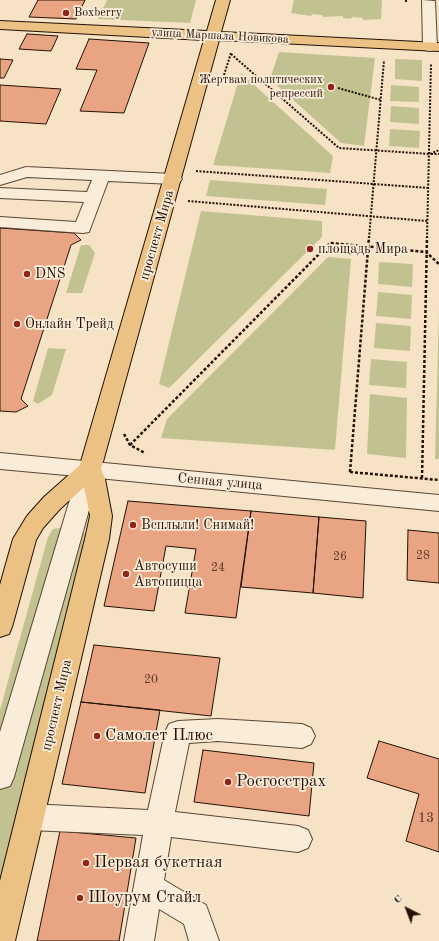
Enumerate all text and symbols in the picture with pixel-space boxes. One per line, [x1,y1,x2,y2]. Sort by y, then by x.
place label: Boxberry [74,6,122,20]
marker: Boxberry [61,8,71,18]
street label: улица Маршала Новикова [151,25,289,47]
place label: Жертвам политических репрессий [199,73,323,101]
marker: Жертвам политических репрессий [326,82,336,92]
street label: проспект Мира [136,188,178,282]
place label: площадь Мира [318,241,408,257]
marker: площадь Мира [305,244,315,254]
place label: DNS [35,266,65,282]
marker: DNS [22,269,32,279]
place label: Онлайн Трейд [25,316,114,332]
marker: Онлайн Трейд [12,319,22,329]
street label: Сенная улица [177,470,263,494]
place label: Всплыли! Снимай! [141,517,254,533]
marker: Всплыли! Снимай! [128,520,138,530]
house number: 28 [416,549,430,563]
house number: 26 [333,550,347,564]
place label: Автосуши Автопицца [134,558,202,590]
house number: 24 [211,561,225,575]
marker: Автосуши Автопицца [121,569,131,579]
street label: проспект Мира [38,658,76,752]
house number: 20 [144,673,158,687]
place label: Самолет Плюс [105,726,213,746]
marker: Самолет Плюс [92,731,102,741]
place label: Росгосстрах [236,772,326,792]
marker: Росгосстрах [223,777,233,787]
house number: 13 [418,810,434,826]
place label: Первая букетная [94,853,223,873]
marker: Первая букетная [81,858,91,868]
place label: Шоурум Стайл [88,888,201,908]
north arrow [387,889,427,929]
marker: Шоурум Стайл [75,893,85,903]
text: С [392,893,405,906]

